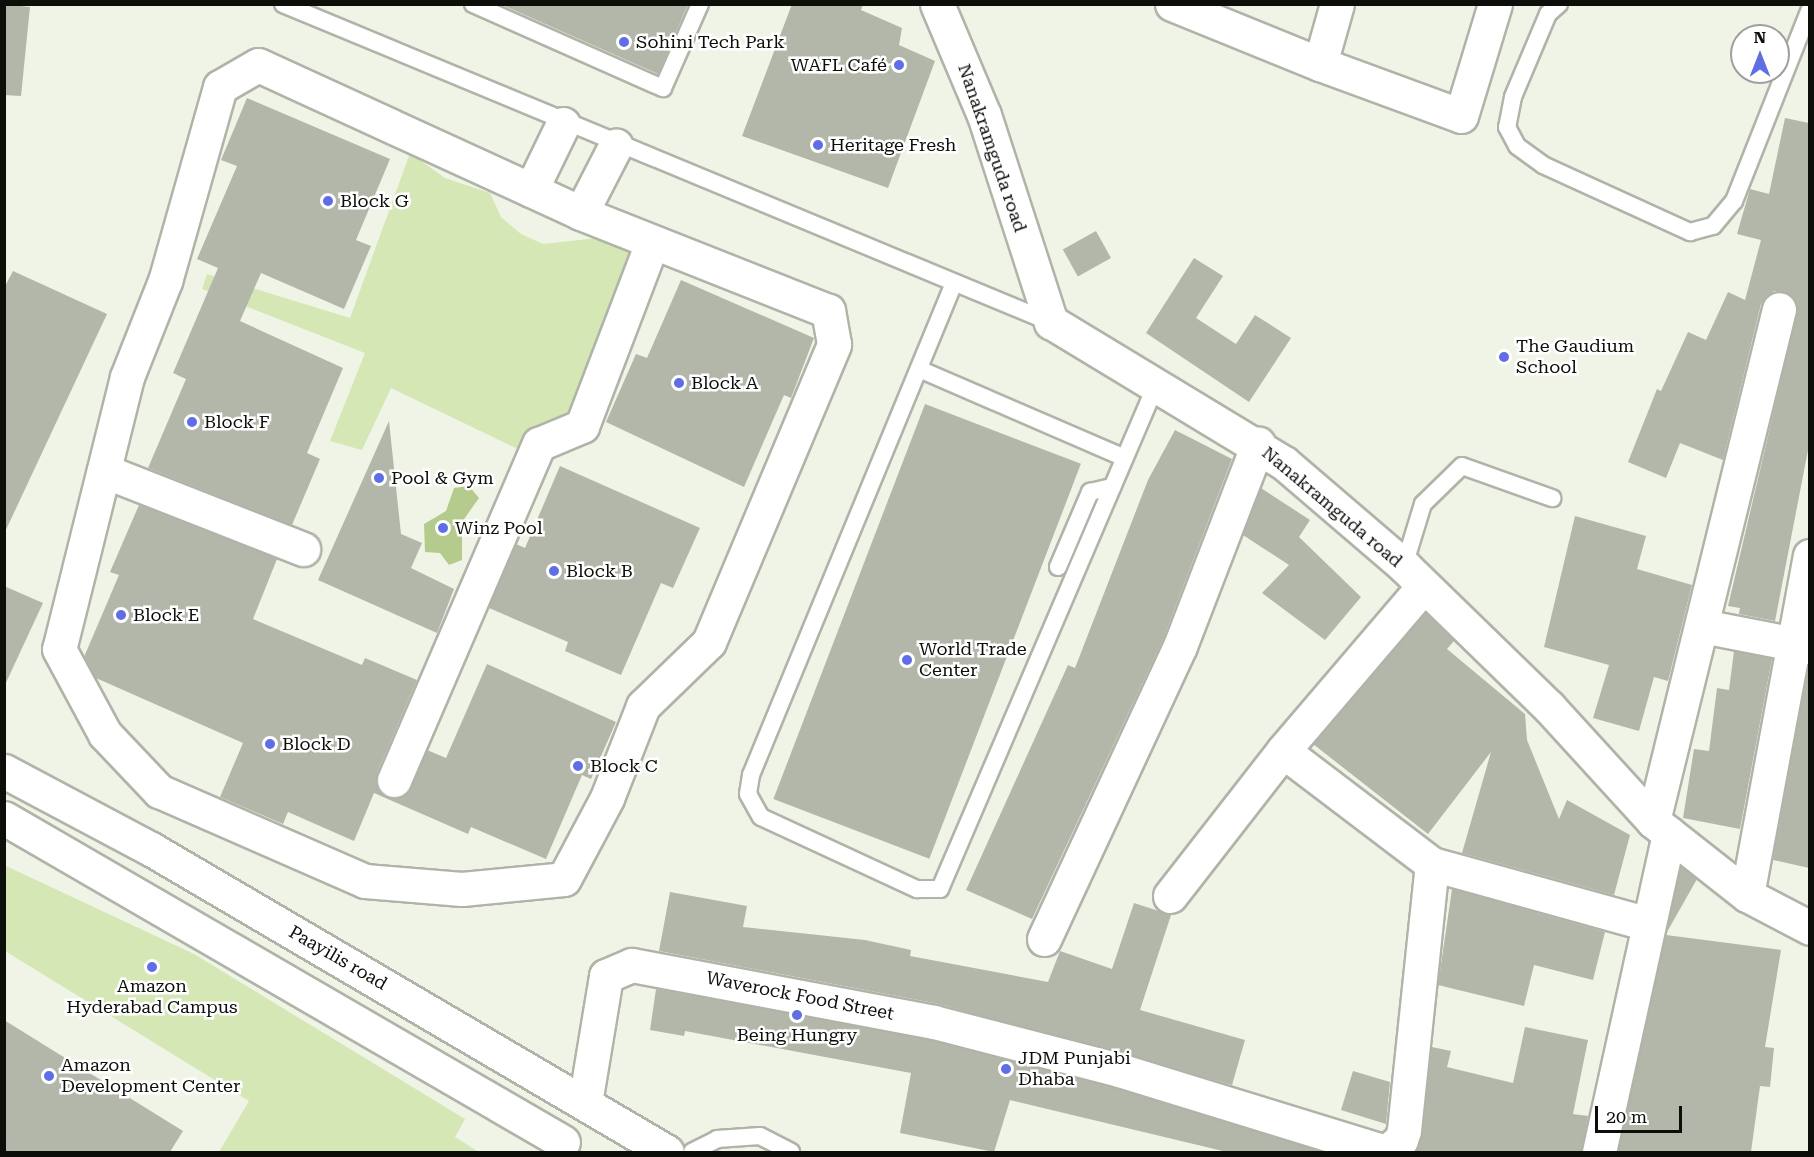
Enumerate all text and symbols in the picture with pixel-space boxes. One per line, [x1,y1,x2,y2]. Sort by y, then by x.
north arrow [1730,24,1790,84]
text: N [1754,28,1766,47]
place label: Sohini Tech Park [636,31,785,53]
marker: Sohini Tech Park [617,35,631,49]
place label: WAFL Café [791,54,887,76]
marker: WAFL Café [892,58,906,72]
street label: Nanakramguda road [953,61,1031,235]
place label: Heritage Fresh [830,134,956,156]
marker: Heritage Fresh [811,138,825,152]
place label: Block G [340,190,409,212]
marker: Block G [321,194,335,208]
place label: The Gaudium School [1516,336,1634,378]
marker: The Gaudium School [1497,350,1511,364]
place label: Block A [691,372,758,394]
marker: Block A [672,376,686,390]
place label: Block F [204,411,269,433]
marker: Block F [185,415,199,429]
street label: Nanakramguda road [1257,442,1407,572]
place label: Pool & Gym [391,467,494,489]
marker: Pool & Gym [372,471,386,485]
place label: Winz Pool [455,517,542,539]
marker: Winz Pool [436,521,450,535]
place label: Block B [566,560,633,582]
marker: Block B [547,564,561,578]
place label: Block E [133,604,199,626]
marker: Block E [114,608,128,622]
place label: World Trade Center [919,639,1027,682]
marker: World Trade Center [900,653,914,667]
place label: Block D [282,733,351,755]
marker: Block D [263,737,277,751]
place label: Block C [590,755,658,777]
marker: Block C [571,759,585,773]
street label: Paayilis road [285,921,391,995]
marker: Amazon Hyderabad Campus [145,960,159,974]
street label: Waverock Food Street [704,967,896,1025]
place label: Amazon Hyderabad Campus [66,976,238,1018]
marker: Being Hungry [790,1008,804,1022]
place label: Being Hungry [737,1024,857,1046]
place label: JDM Punjabi Dhaba [1018,1048,1131,1090]
place label: Amazon Development Center [61,1055,240,1098]
marker: JDM Punjabi Dhaba [999,1062,1013,1076]
marker: Amazon Development Center [42,1069,56,1083]
scale bar [1598,1094,1685,1132]
text: 20 m [1606,1106,1647,1127]

